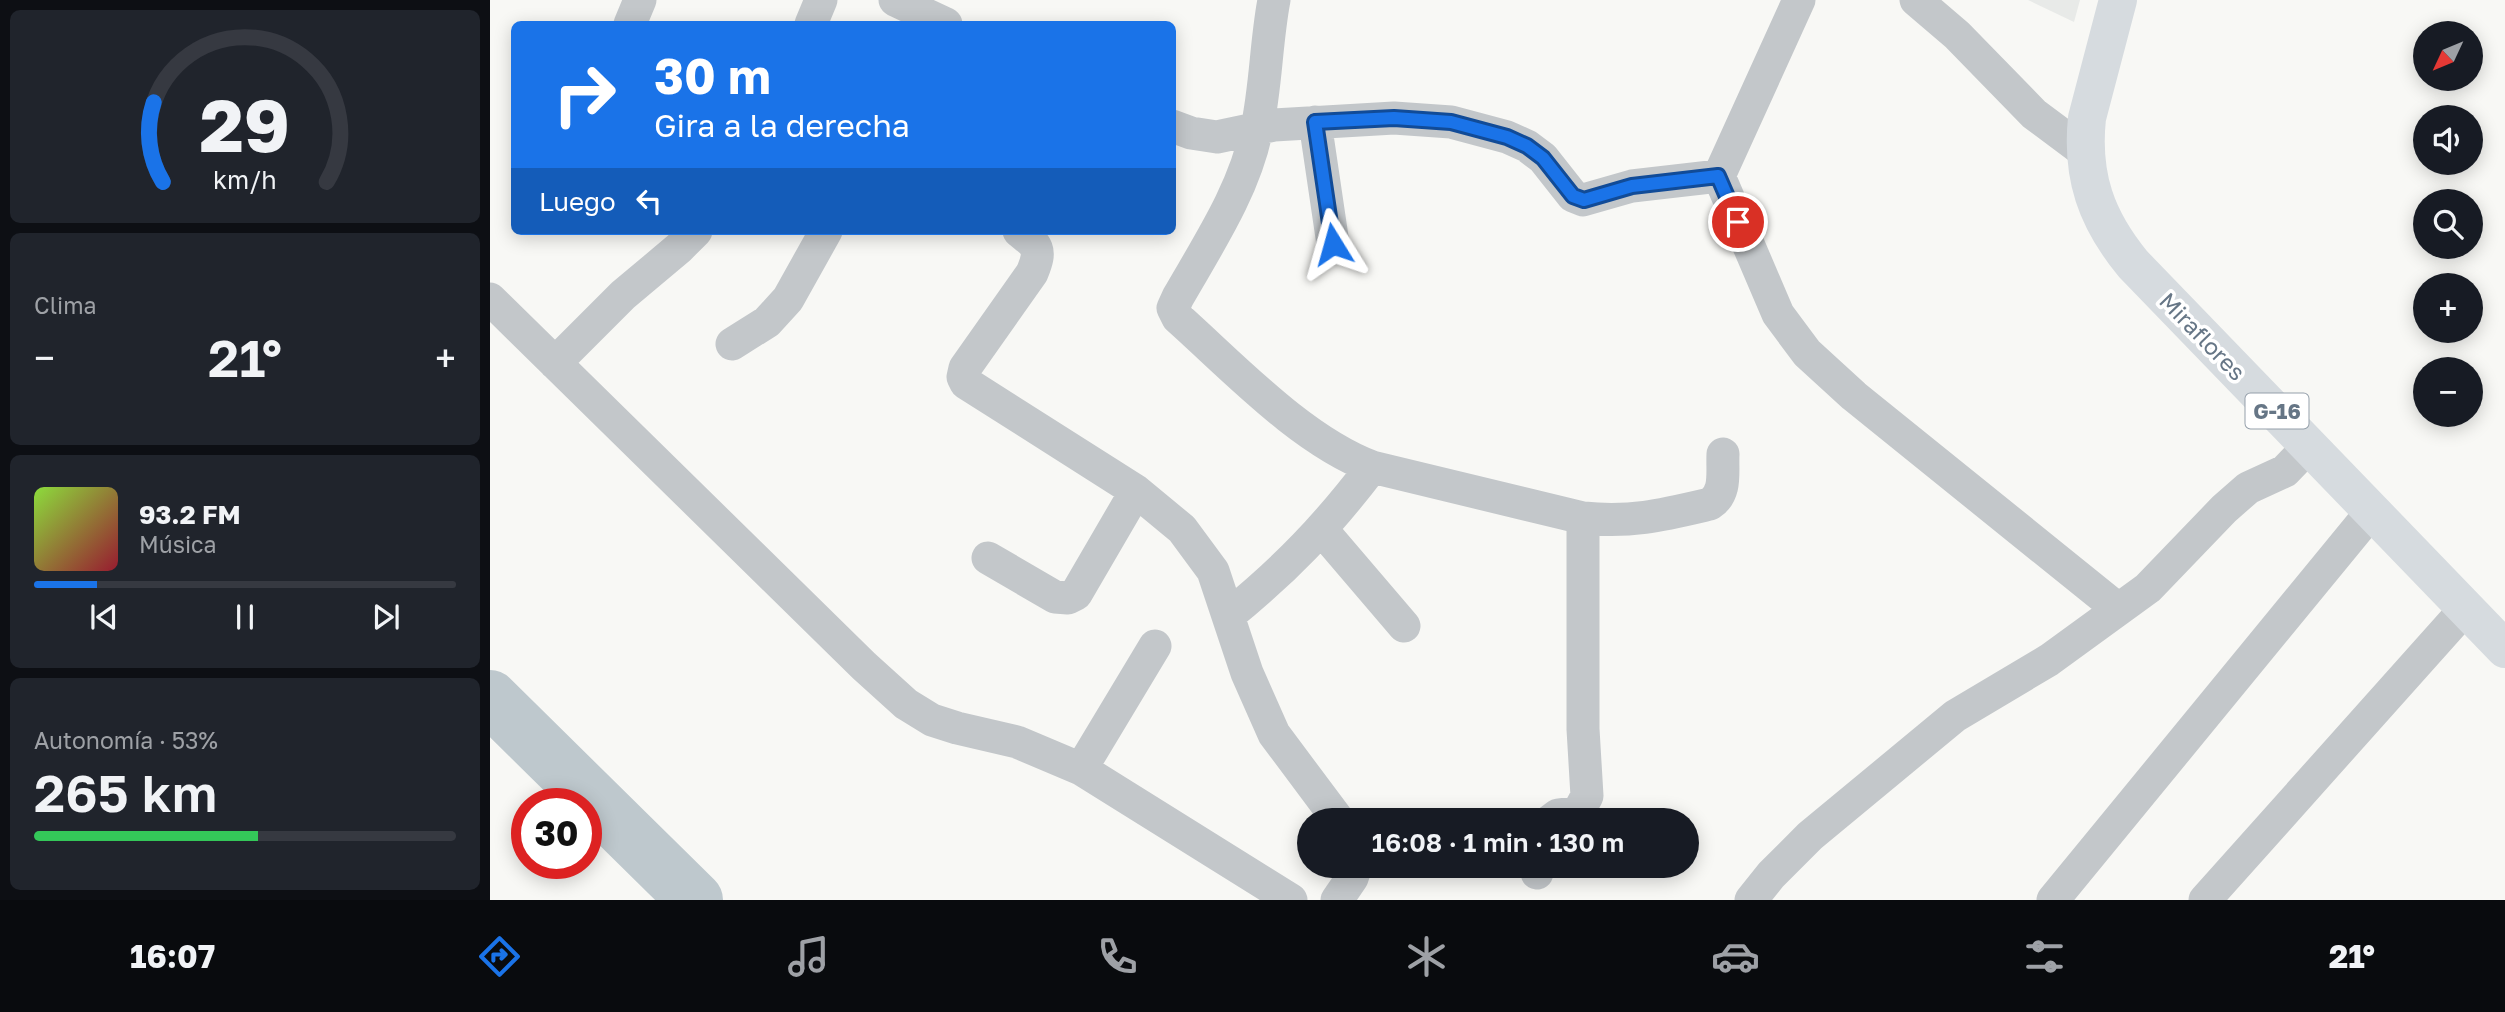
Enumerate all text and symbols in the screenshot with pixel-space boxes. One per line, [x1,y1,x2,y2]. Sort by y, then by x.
north arrow [2413,21,2483,91]
map controls [2413,21,2483,427]
text: 30 m [654,46,771,105]
icon: right [539,49,630,140]
text: 29 [200,82,290,169]
button: sound [2413,105,2483,175]
text: Gira a la derecha [654,106,910,144]
text: km/h [213,164,277,195]
icon: left [630,182,668,220]
text: Luego [539,186,616,217]
button: search [2413,189,2483,259]
pin [1708,192,1768,252]
icon: arrive [1719,203,1757,241]
position arrow [1296,207,1370,281]
button: + [2413,273,2483,343]
street label: Miraflores [2154,286,2252,386]
text: Clima [34,291,97,319]
text: 21° [208,326,282,388]
text: − [34,335,55,380]
text: + [435,335,456,380]
button: − [2413,357,2483,427]
road number: G-16 [2246,394,2308,428]
text: 93.2 FM [139,499,241,530]
text: Música [139,530,217,558]
icon: previous [85,598,123,636]
icon: pause [226,598,264,636]
icon: next [367,598,405,636]
text: Autonomía · 53% [34,726,218,754]
text: 265 km [34,761,217,823]
speed limit sign: 30 [511,788,602,879]
text: 16:08 · 1 min · 130 m [1372,827,1624,858]
icon: directions [475,932,524,981]
icon: music [784,932,833,981]
icon: phone [1093,932,1142,981]
icon: climate [1402,932,1451,981]
icon: car [1711,932,1760,981]
icon: filters [2020,932,2069,981]
text: 16:07 [130,937,215,975]
text: 21° [2329,937,2375,975]

